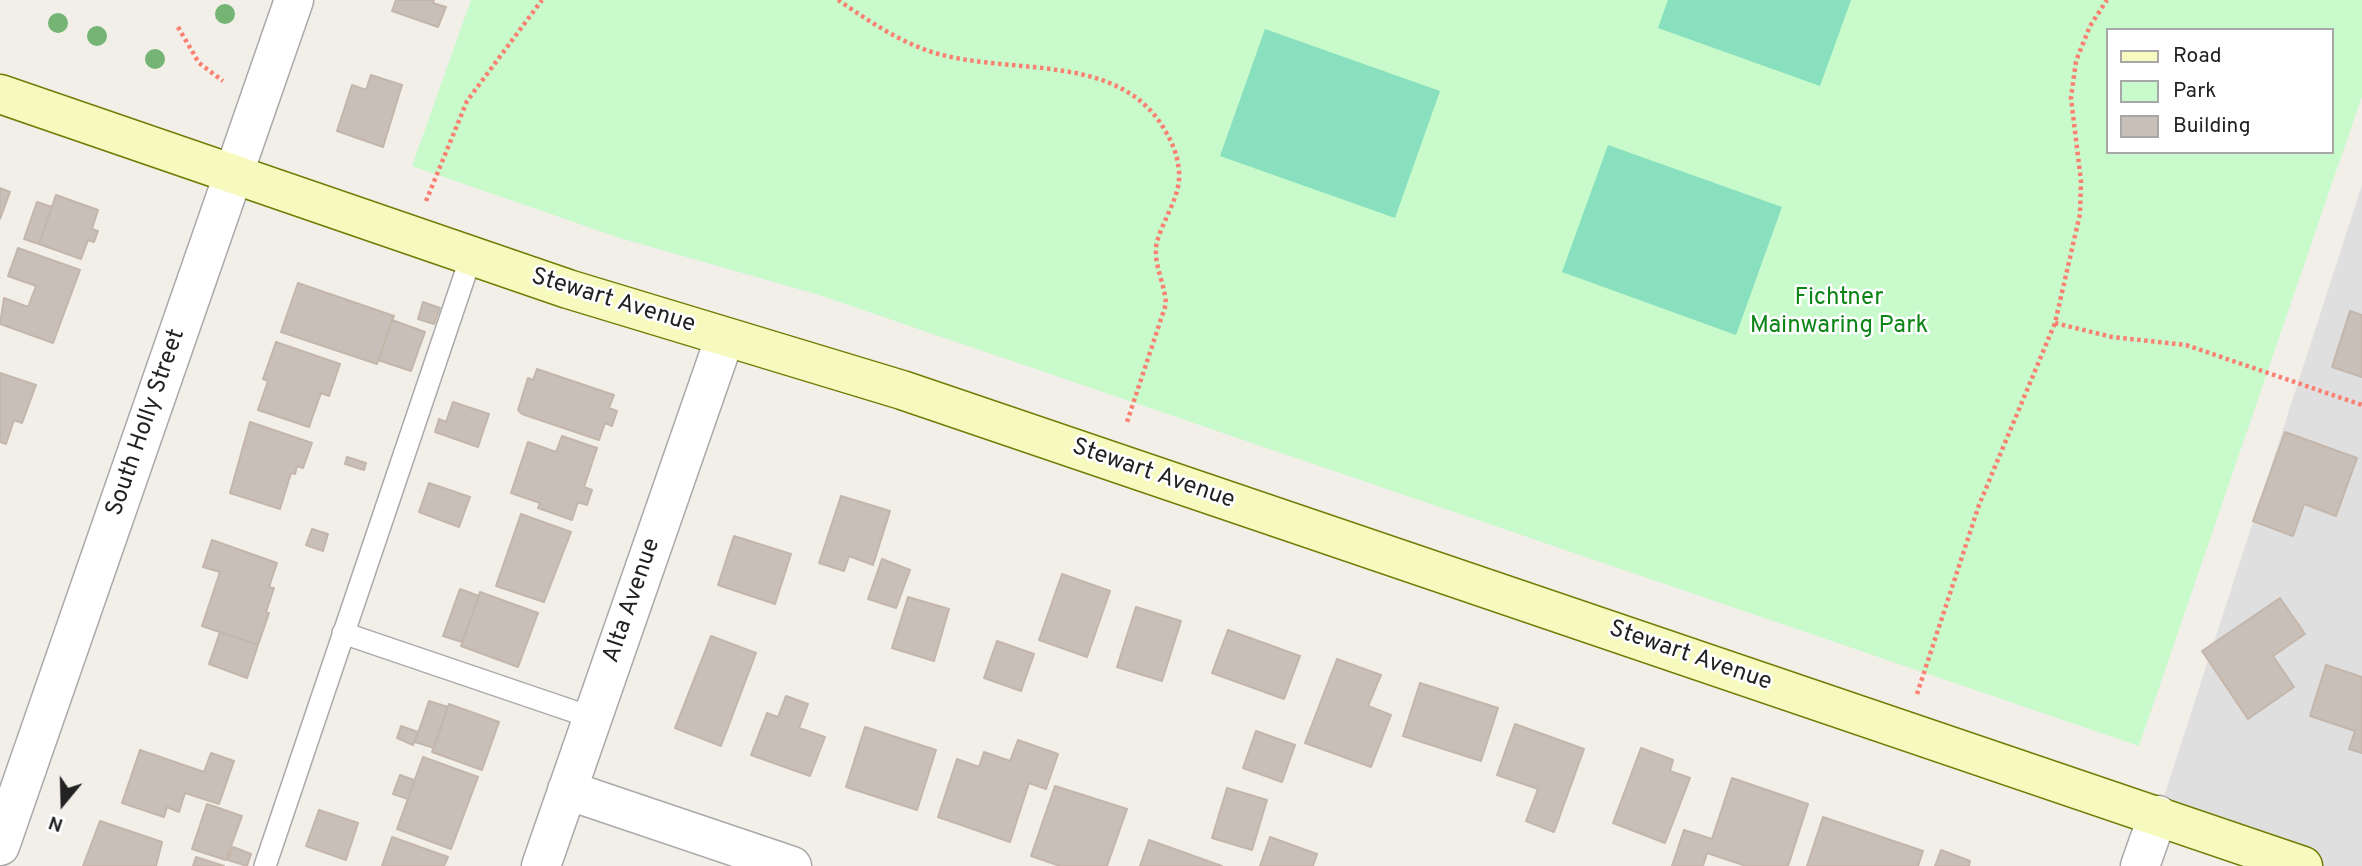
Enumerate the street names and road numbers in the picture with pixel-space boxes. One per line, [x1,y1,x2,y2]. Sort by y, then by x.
street label: Stewart Avenue [527,263,699,341]
street label: South Holly Street [102,326,192,520]
street label: Stewart Avenue [1068,434,1238,516]
street label: Alta Avenue [598,535,668,667]
street label: Stewart Avenue [1605,616,1775,698]

